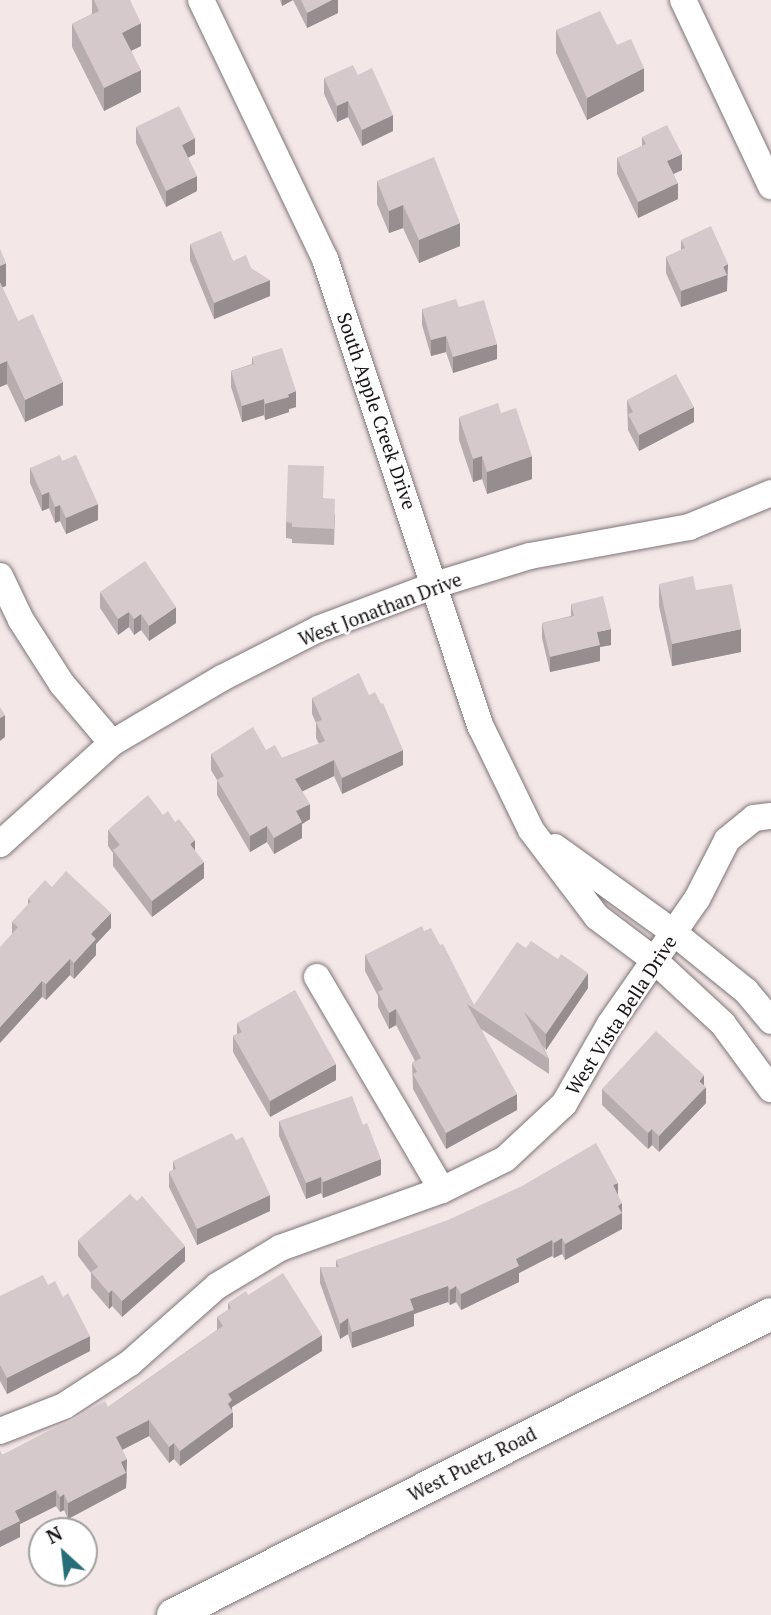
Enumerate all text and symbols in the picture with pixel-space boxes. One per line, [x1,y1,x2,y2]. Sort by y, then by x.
street label: South Apple Creek Drive [332,309,422,513]
street label: West Jonathan Drive [295,567,465,651]
street label: West Vista Bella Drive [561,931,681,1099]
street label: West Puetz Road [404,1422,540,1506]
north arrow [28,1517,98,1587]
text: N [42,1520,66,1549]

